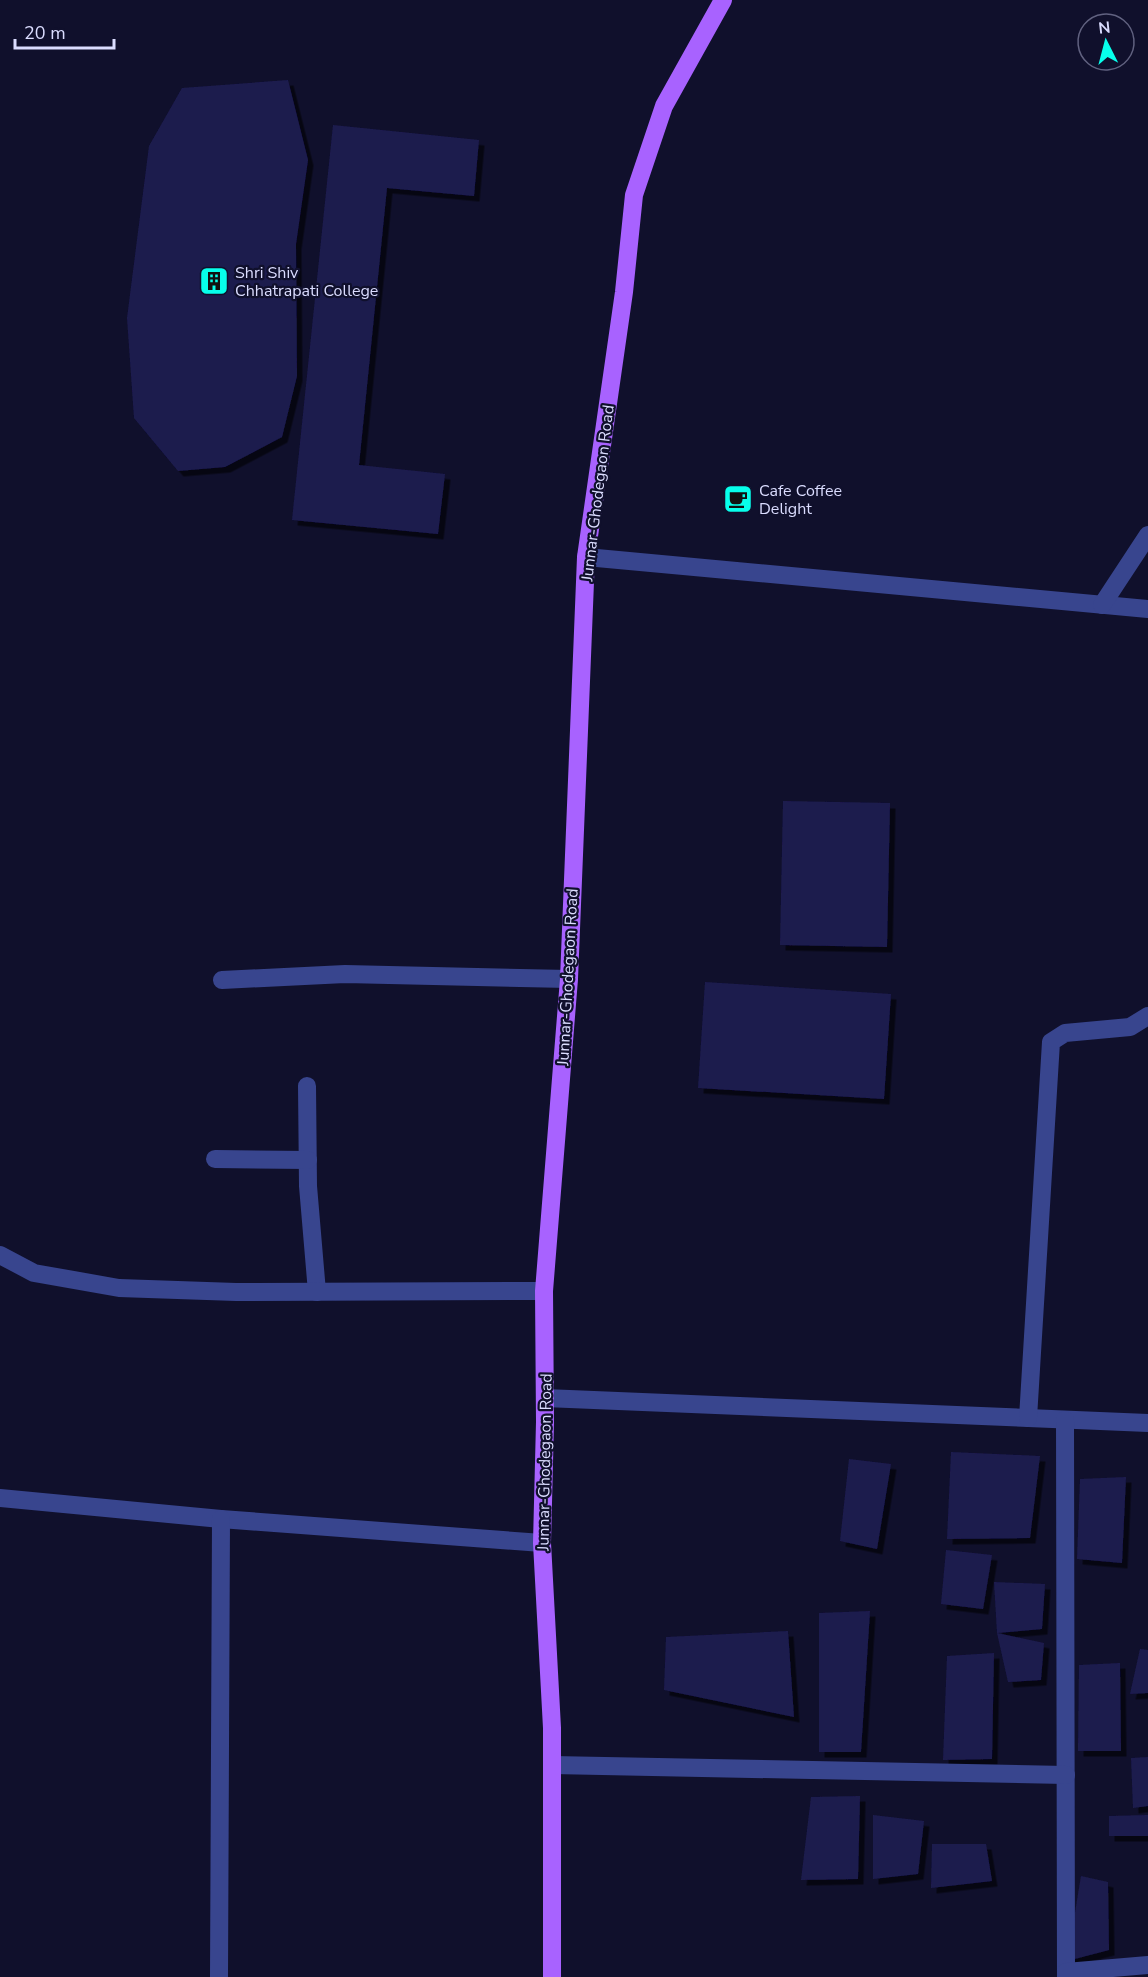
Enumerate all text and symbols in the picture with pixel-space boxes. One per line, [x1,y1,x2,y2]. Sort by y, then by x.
scale bar [15,12,114,50]
north arrow [1076,12,1136,72]
text: N [1097,17,1112,40]
text: 20 m [24,21,66,45]
place label: Shri Shiv Chhatrapati College [235,262,378,302]
building icon: Shri Shiv Chhatrapati College [198,265,230,297]
street label: Junnar-Ghodegaon Road [576,404,620,584]
place label: Cafe Coffee Delight [759,480,842,520]
cafe icon: Cafe Coffee Delight [722,483,754,515]
street label: Junnar-Ghodegaon Road [552,888,584,1067]
street label: Junnar-Ghodegaon Road [532,1373,558,1552]

